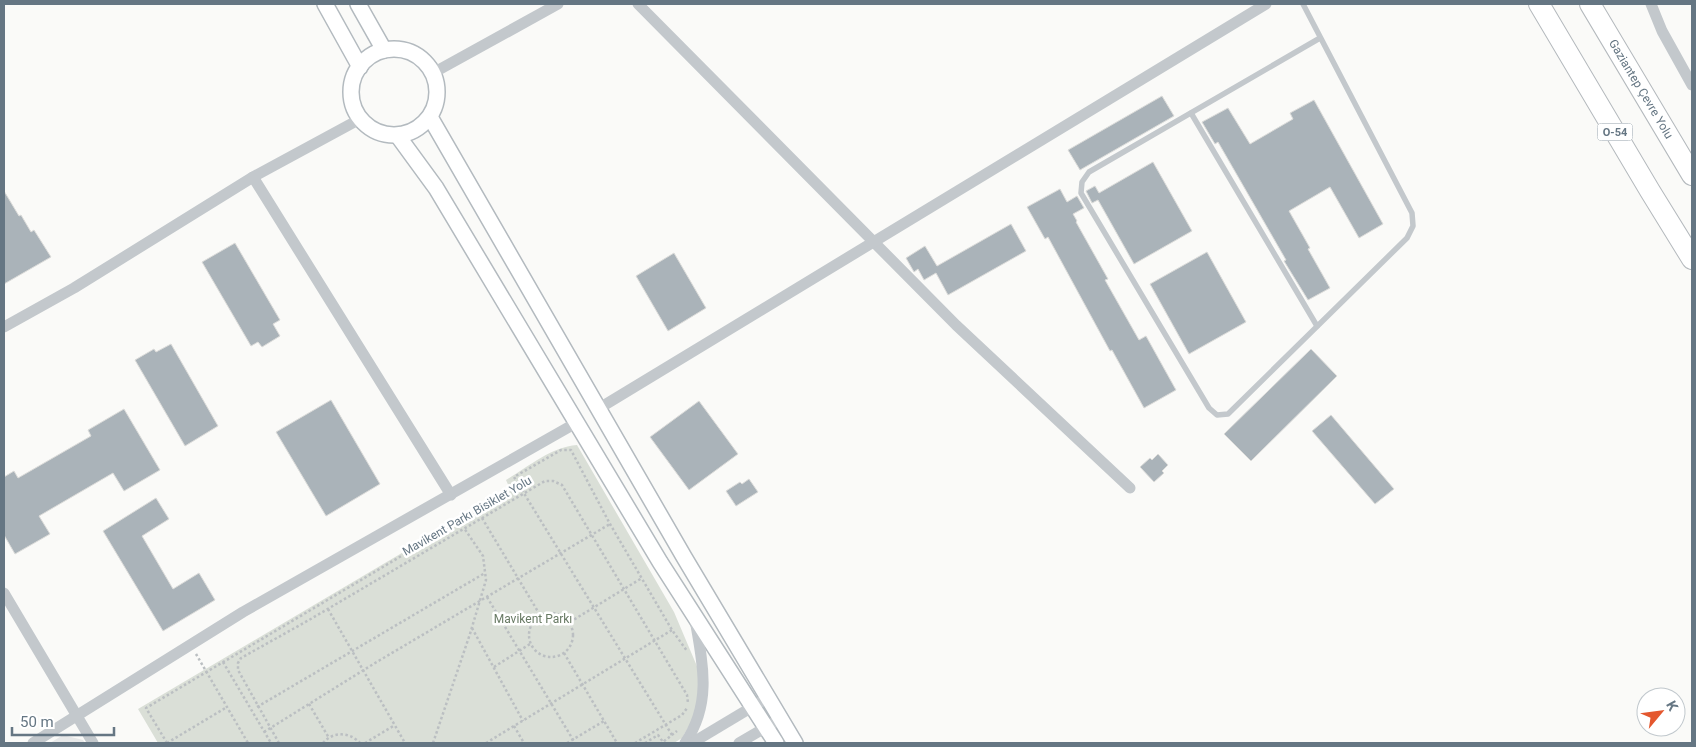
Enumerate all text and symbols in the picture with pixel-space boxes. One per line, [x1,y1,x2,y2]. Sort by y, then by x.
street label: Gaziantep Çevre Yolu [1606,37,1676,141]
road number: O-54 [1598,124,1632,140]
street label: Mavikent Parkı Bisiklet Yolu [400,473,534,559]
park label: Mavikent Parkı [494,612,572,626]
north arrow [1636,687,1686,737]
text: K [1663,698,1682,714]
scale bar [12,704,115,736]
text: 50 m [20,713,54,731]

